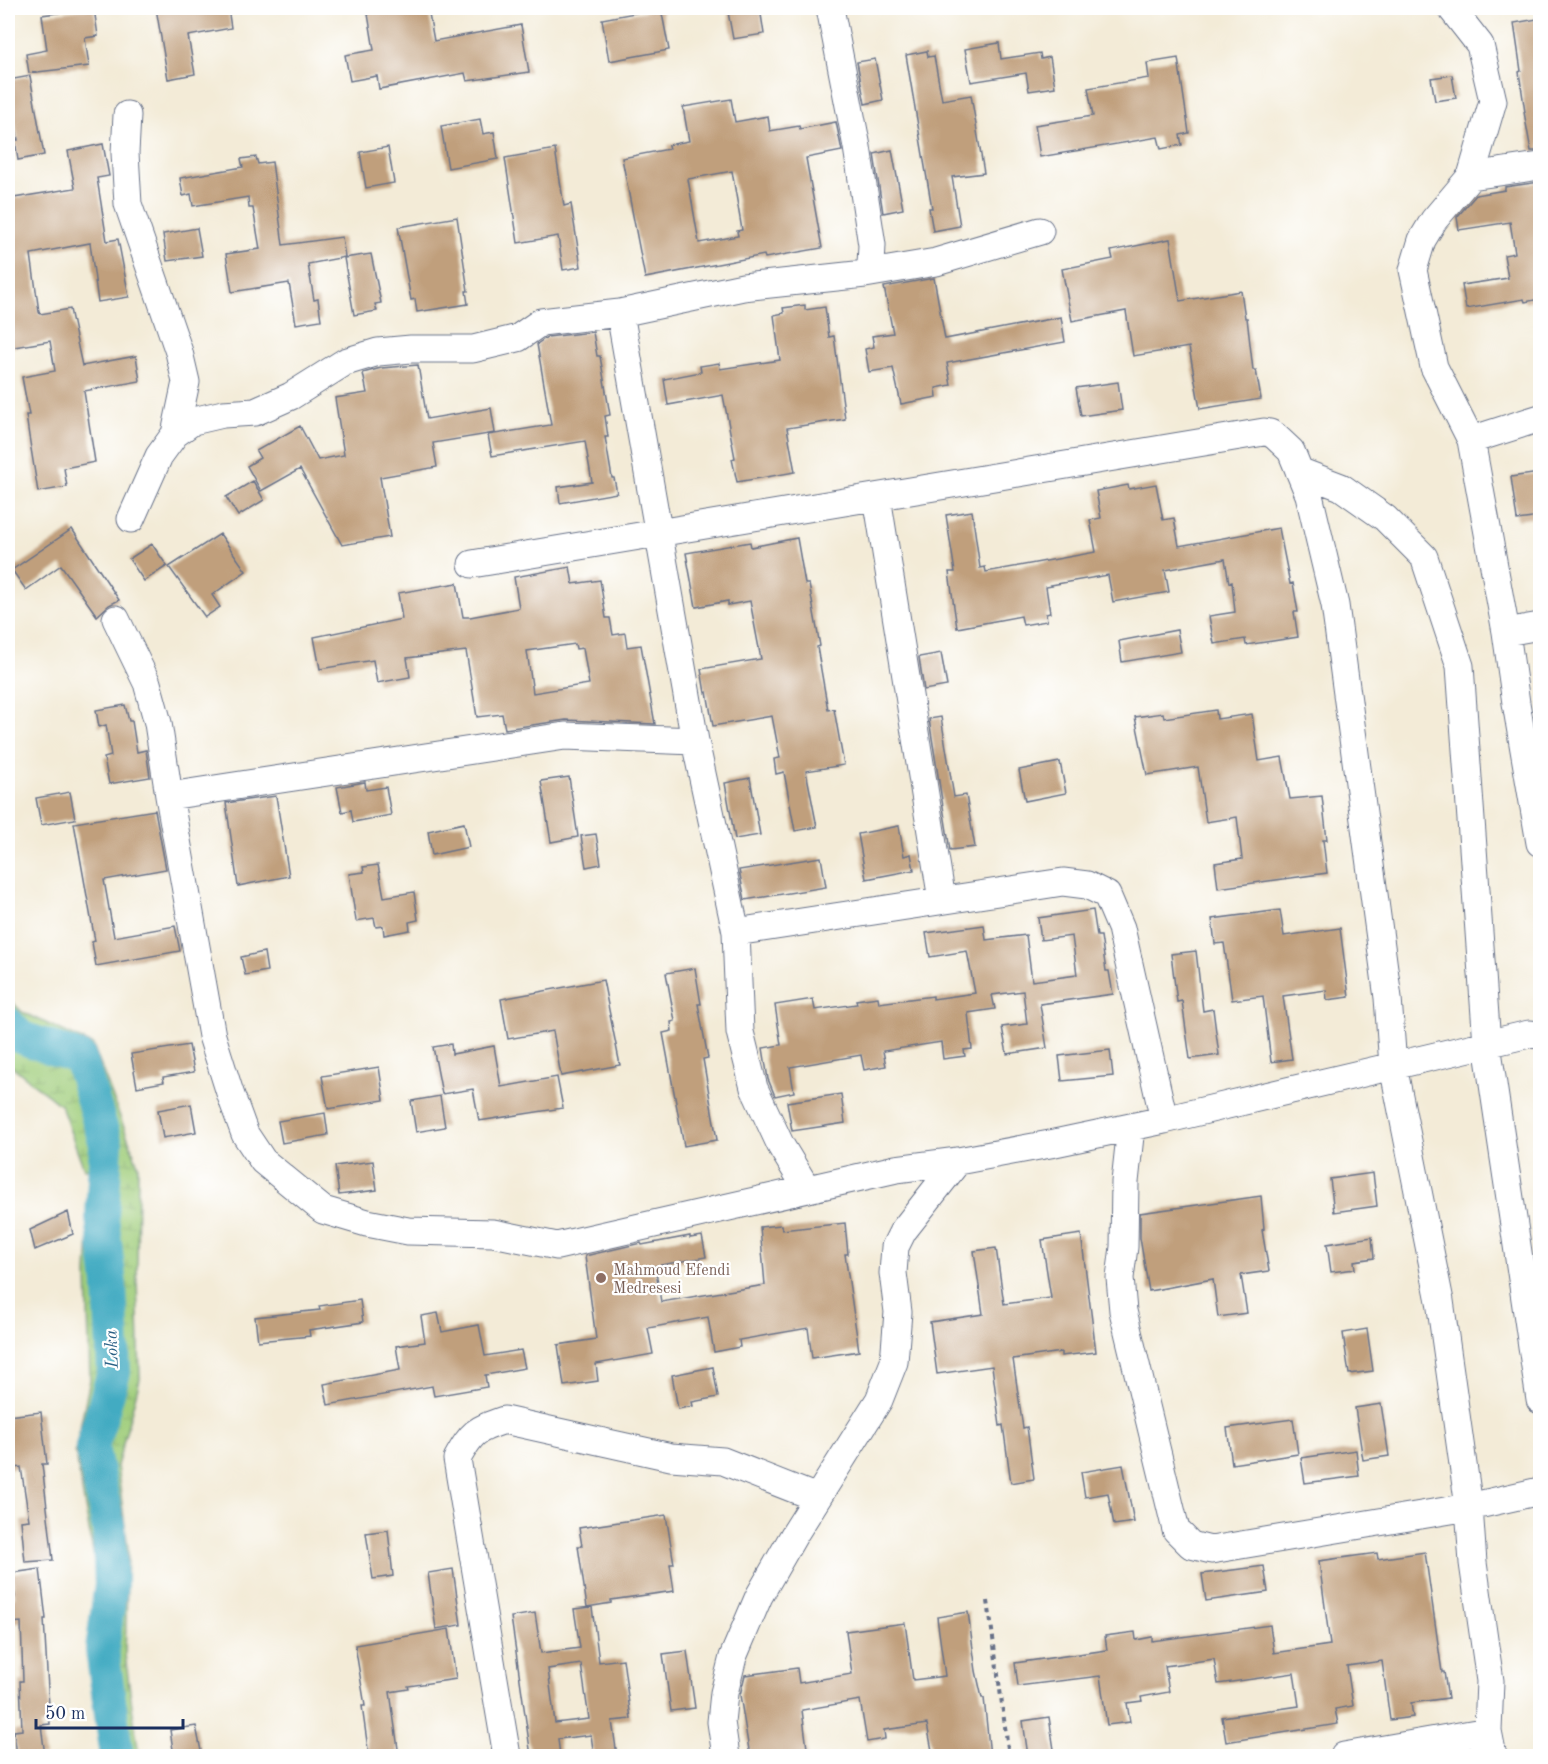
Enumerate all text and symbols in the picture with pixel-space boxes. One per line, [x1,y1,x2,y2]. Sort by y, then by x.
place label: Mahmoud Efendi Medresesi [613,1263,730,1297]
marker: Mahmoud Efendi Medresesi [594,1271,608,1285]
water label: Loka [102,1329,122,1370]
scale bar [36,1692,183,1730]
text: 50 m [45,1705,85,1723]

